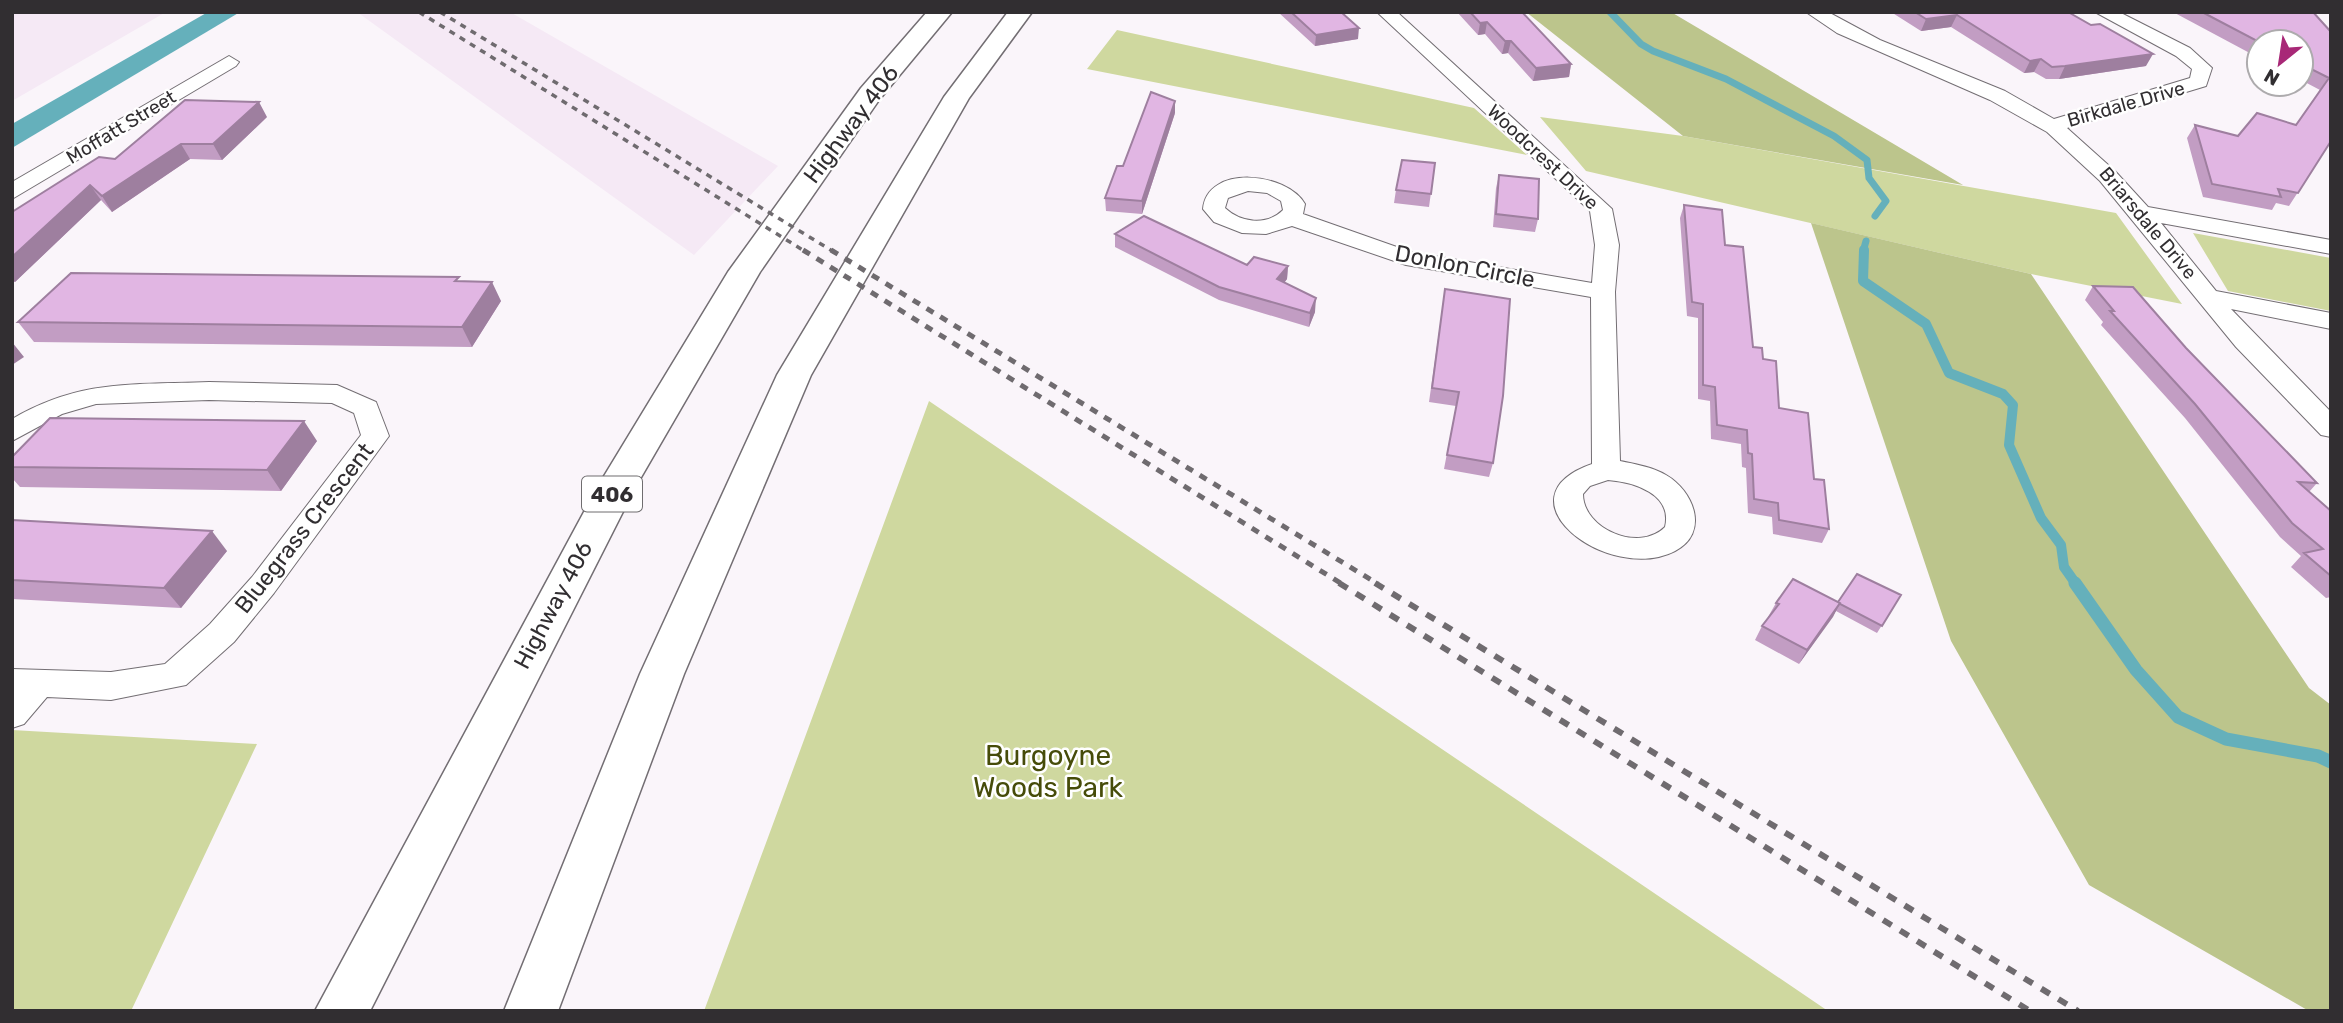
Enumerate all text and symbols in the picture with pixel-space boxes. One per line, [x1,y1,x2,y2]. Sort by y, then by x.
north arrow [2245,28,2315,98]
street label: Highway 406 [798,59,904,189]
text: N [2260,64,2283,91]
street label: Birkdale Drive [2065,76,2187,132]
street label: Moffatt Street [62,85,180,169]
street label: Woodcrest Drive [1483,100,1603,214]
street label: Briarsdale Drive [2094,162,2202,284]
street label: Donlon Circle [1393,239,1537,293]
street label: Bluegrass Crescent [229,437,379,619]
road number: 406 [582,476,642,512]
street label: Highway 406 [508,536,598,674]
park label: Burgoyne Woods Park [973,739,1124,804]

